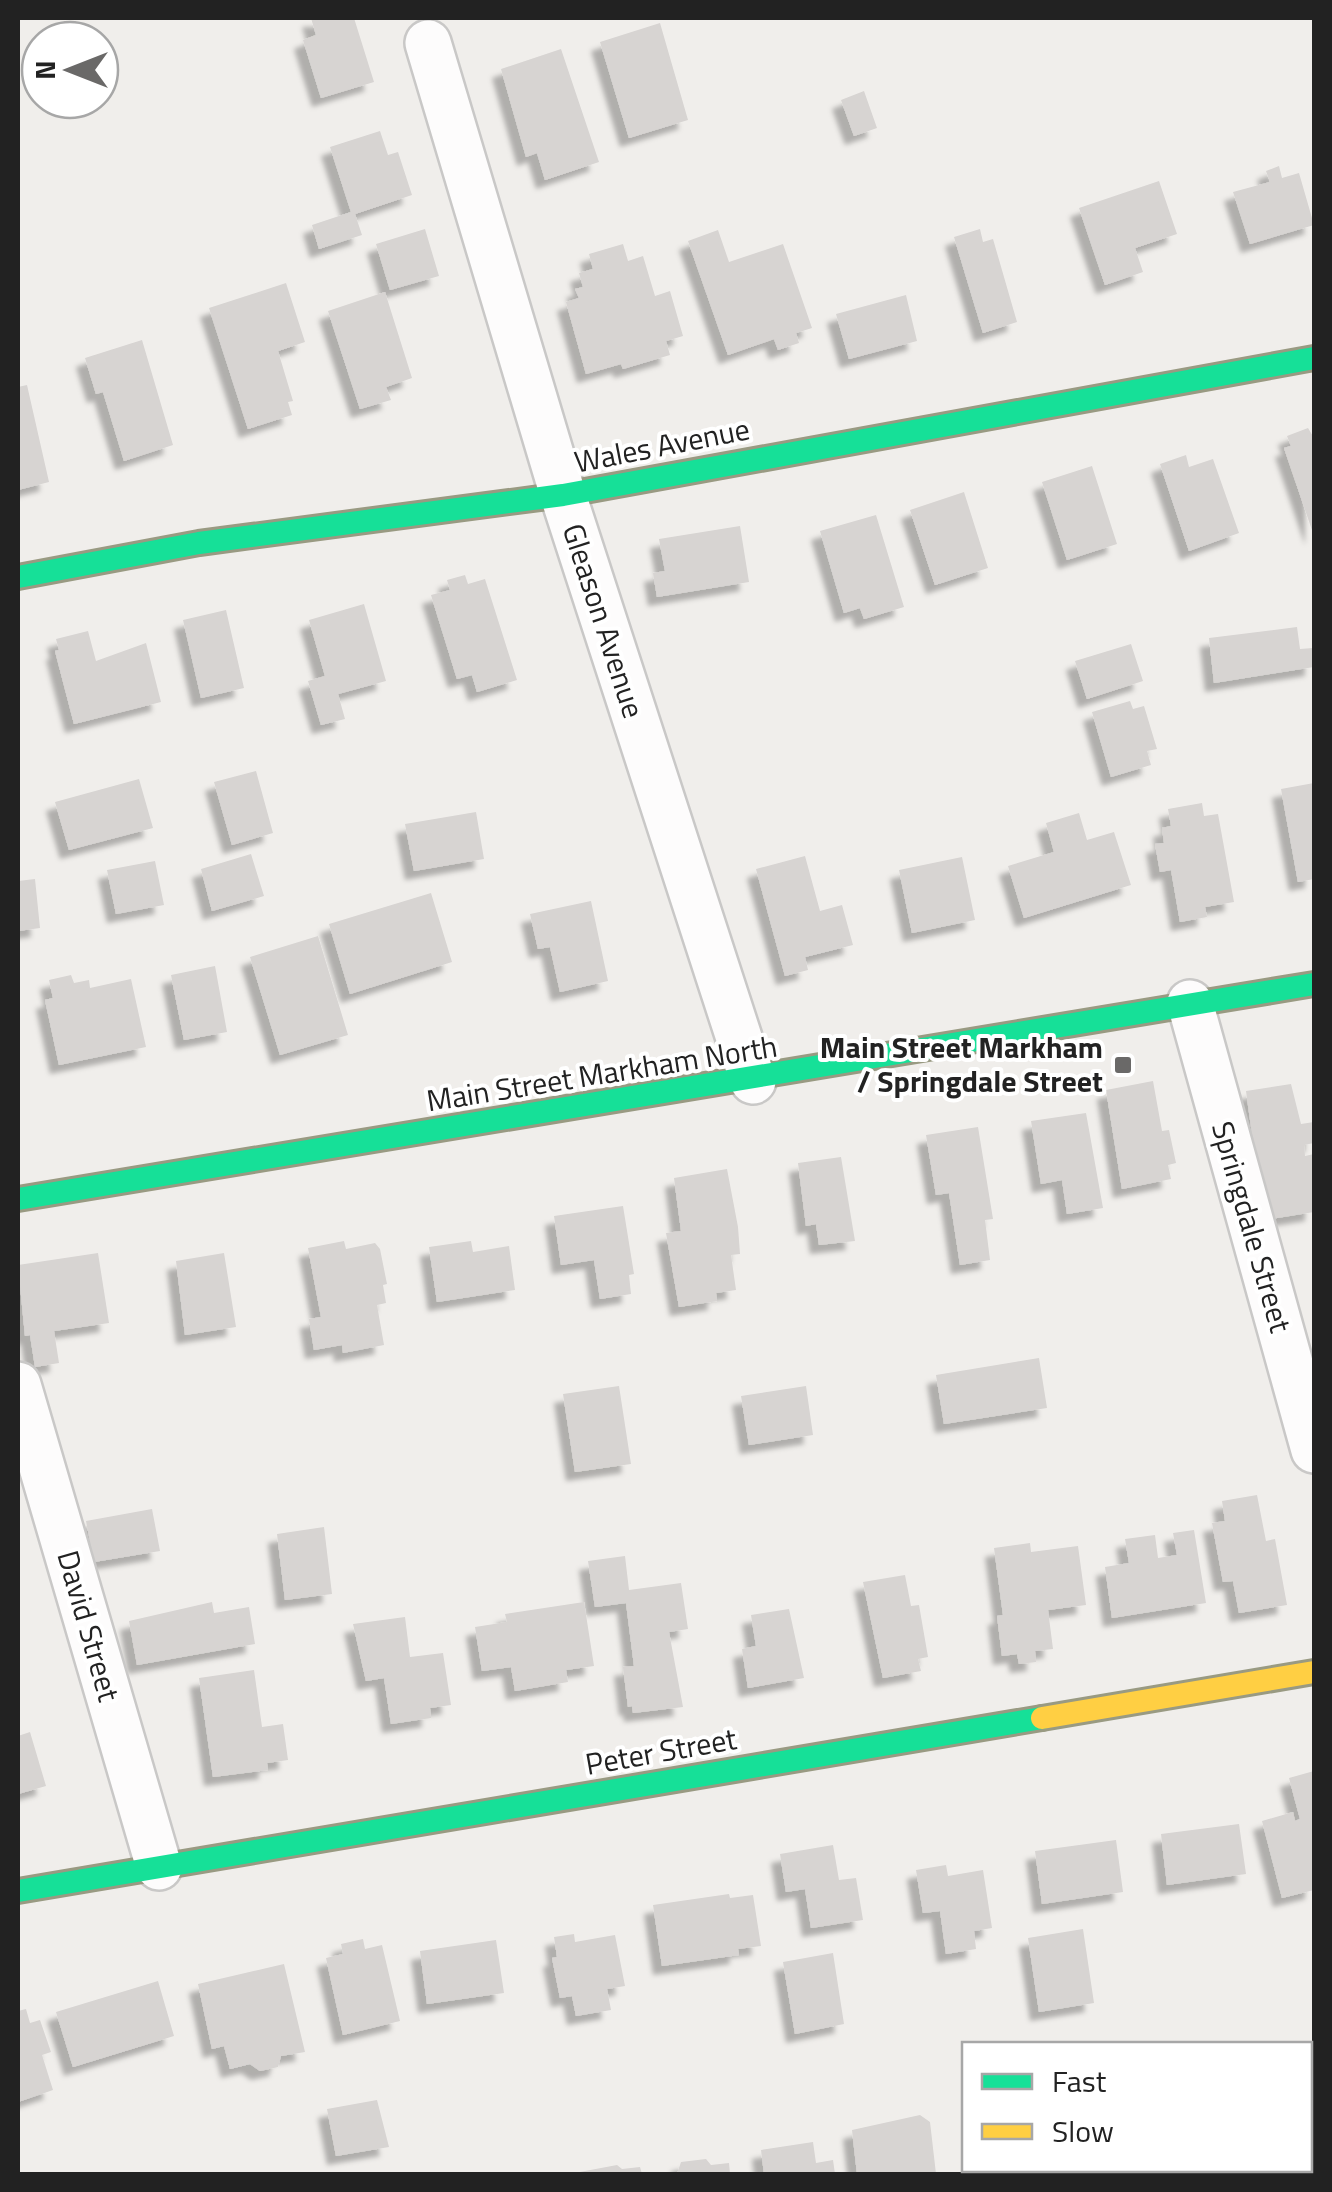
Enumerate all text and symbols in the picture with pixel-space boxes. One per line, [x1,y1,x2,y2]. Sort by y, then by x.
north arrow [20,20,120,120]
text: N [23,60,66,80]
street label: Wales Avenue [570,405,753,485]
street label: Gleason Avenue [551,518,657,724]
street label: Main Street Markham North [423,1023,780,1123]
place label: Main Street Markham / Springdale Street [820,1024,1103,1104]
marker: Main Street Markham / Springdale Street [1112,1054,1134,1076]
street label: Springdale Street [1200,1116,1304,1338]
street label: David Street [45,1545,133,1707]
street label: Peter Street [582,1715,740,1787]
legend [962,2042,1312,2172]
text: Fast [1052,2058,1107,2104]
text: Slow [1052,2108,1114,2154]

